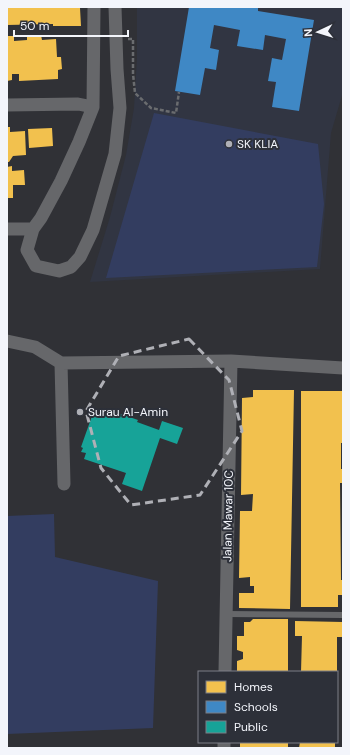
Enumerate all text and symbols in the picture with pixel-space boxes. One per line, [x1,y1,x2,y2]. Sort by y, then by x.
scale bar [14,12,128,38]
north arrow [298,12,338,52]
text: 50 m [20,18,49,34]
text: N [301,28,315,37]
place label: SK KLIA [237,136,278,152]
marker: SK KLIA [224,139,234,149]
place label: Surau Al-Amin [88,404,168,420]
marker: Surau Al-Amin [75,407,85,417]
street label: Jalan Mawar 10C [219,469,237,562]
legend [198,671,338,743]
text: Homes [234,679,273,695]
text: Schools [234,699,278,715]
text: Public [234,719,268,735]

